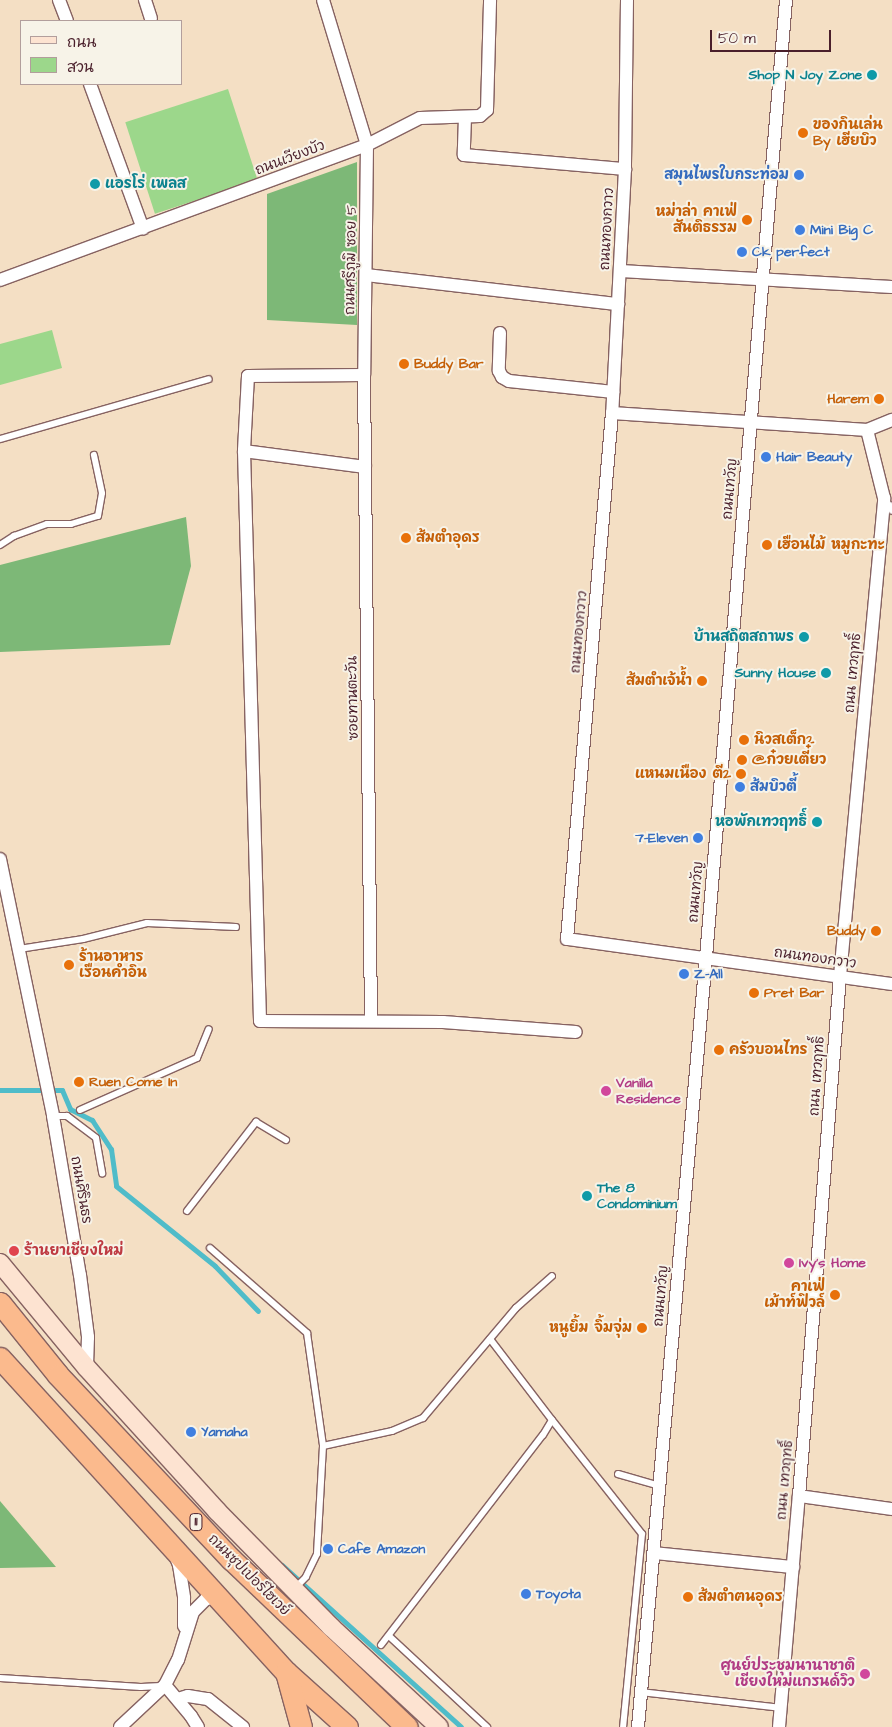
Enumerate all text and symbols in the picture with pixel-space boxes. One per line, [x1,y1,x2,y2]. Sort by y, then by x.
legend [20,20,182,85]
scale bar [712,20,833,52]
text: 50 m [718,28,756,49]
text: ถนน [67,32,96,53]
text: สวน [67,57,94,78]
place label: Shop N Joy Zone [748,67,862,83]
marker: Shop N Joy Zone [866,69,878,81]
place label: ของกินเล่น By เฮียบิว [813,117,883,150]
marker: ของกินเล่น By เฮียบิว [797,127,809,139]
street label: ถนนเวียงบัว [253,137,327,179]
place label: สมุนไพรใบกระท่อม [664,167,789,183]
marker: สมุนไพรใบกระท่อม [793,169,805,181]
place label: แอรโร่ เพลส [105,176,186,192]
marker: แอรโร่ เพลส [89,178,101,190]
street label: ถนนทองกวาว [596,187,618,271]
place label: หม่าล่า คาเฟ่ สันติธรรม [656,204,737,236]
street label: ถนนศรีภูมิ ซอย 5 [342,205,360,315]
marker: หม่าล่า คาเฟ่ สันติธรรม [741,214,753,226]
place label: Mini Big C [810,222,873,238]
marker: Mini Big C [794,224,806,236]
place label: Ck perfect [752,244,830,260]
marker: Ck perfect [736,246,748,258]
place label: Buddy Bar [414,356,484,372]
marker: Buddy Bar [398,358,410,370]
place label: Harem [827,391,869,407]
marker: Harem [873,393,885,405]
place label: Hair Beauty [776,449,852,465]
marker: Hair Beauty [760,451,772,463]
street label: ถนนเทวัญ [719,458,741,520]
place label: ส้มตำอุดร [416,530,480,546]
marker: ส้มตำอุดร [400,532,412,544]
place label: เฮือนไม้ หมูกะทะ [777,537,885,553]
marker: เฮือนไม้ หมูกะทะ [761,539,773,551]
street label: ถนนทองกวาว [567,590,591,674]
place label: บ้านสถิตสถาพร [694,629,794,645]
marker: บ้านสถิตสถาพร [798,631,810,643]
street label: ถนน เทวฤทธิ์ [841,632,865,714]
street label: ซอยทานตะวัน [344,656,362,740]
place label: Sunny House [735,665,816,681]
marker: Sunny House [820,667,832,679]
place label: ส้มตำเจ้น้ำ [626,673,692,689]
marker: ส้มตำเจ้น้ำ [696,675,708,687]
place label: นิวสเต็ก2 [754,732,814,748]
marker: นิวสเต็ก2 [738,734,750,746]
place label: @ก๋วยเตี๋ยว [752,752,826,768]
marker: @ก๋วยเตี๋ยว [736,754,748,766]
place label: แหนมเนือง ตี2 [635,766,731,782]
marker: แหนมเนือง ตี2 [735,768,747,780]
place label: ส้มบิวตี้ [750,779,797,795]
marker: ส้มบิวตี้ [734,781,746,793]
place label: หอพักเทวฤทธิ์ [715,814,807,830]
marker: หอพักเทวฤทธิ์ [811,816,823,828]
place label: 7-Eleven [635,830,688,846]
marker: 7-Eleven [692,832,704,844]
street label: ถนนเทวัญ [685,861,707,923]
place label: Buddy [827,923,866,939]
marker: Buddy [870,925,882,937]
street label: ถนนทองกวาว [773,944,857,972]
place label: ร้านอาหาร เรือนคำอิน [79,949,147,982]
marker: ร้านอาหาร เรือนคำอิน [63,959,75,971]
place label: Z-All [694,966,723,982]
marker: Z-All [678,968,690,980]
place label: Pret Bar [764,985,824,1001]
marker: Pret Bar [748,987,760,999]
street label: ถนน เทวฤทธิ์ [806,1035,828,1117]
place label: ครัวบอนไทร [729,1042,807,1058]
marker: ครัวบอนไทร [713,1044,725,1056]
place label: Ruen Come In [89,1074,177,1090]
place label: Vanilla Residence [616,1075,681,1108]
marker: Ruen Come In [73,1076,85,1088]
marker: Vanilla Residence [600,1085,612,1097]
street label: ถนนศิรินธร [67,1155,95,1225]
place label: The 8 Condominium [597,1180,677,1212]
marker: The 8 Condominium [581,1190,593,1202]
place label: ร้านยาเชียงใหม่ [24,1243,123,1259]
marker: ร้านยาเชียงใหม่ [8,1245,20,1257]
place label: Ivy's Home [799,1255,866,1271]
marker: Ivy's Home [783,1257,795,1269]
street label: ถนนเทวัญ [650,1265,672,1327]
place label: คาเฟ่ เม้าท์ฟิวล์ [764,1279,825,1311]
marker: คาเฟ่ เม้าท์ฟิวล์ [829,1289,841,1301]
place label: หนูยิ้ม จิ้มจุ่ม [549,1320,632,1336]
marker: หนูยิ้ม จิ้มจุ่ม [636,1322,648,1334]
place label: Yamaha [201,1424,248,1440]
marker: Yamaha [185,1426,197,1438]
street label: ถนน เทวฤทธิ์ [773,1439,797,1521]
road number: 11 [188,1512,204,1531]
street label: ถนนซุปเปอร์ไฮเวย์ [205,1531,293,1619]
place label: Cafe Amazon [338,1541,425,1557]
marker: Cafe Amazon [322,1543,334,1555]
place label: Toyota [536,1586,581,1602]
marker: Toyota [520,1588,532,1600]
place label: ส้มตำฅนอุดร [698,1589,783,1605]
marker: ส้มตำฅนอุดร [682,1591,694,1603]
place label: ศูนย์ประชุมนานาชาติ เชียงใหม่แกรนด์วิว [720,1658,855,1690]
marker: ศูนย์ประชุมนานาชาติ เชียงใหม่แกรนด์วิว [859,1668,871,1680]

